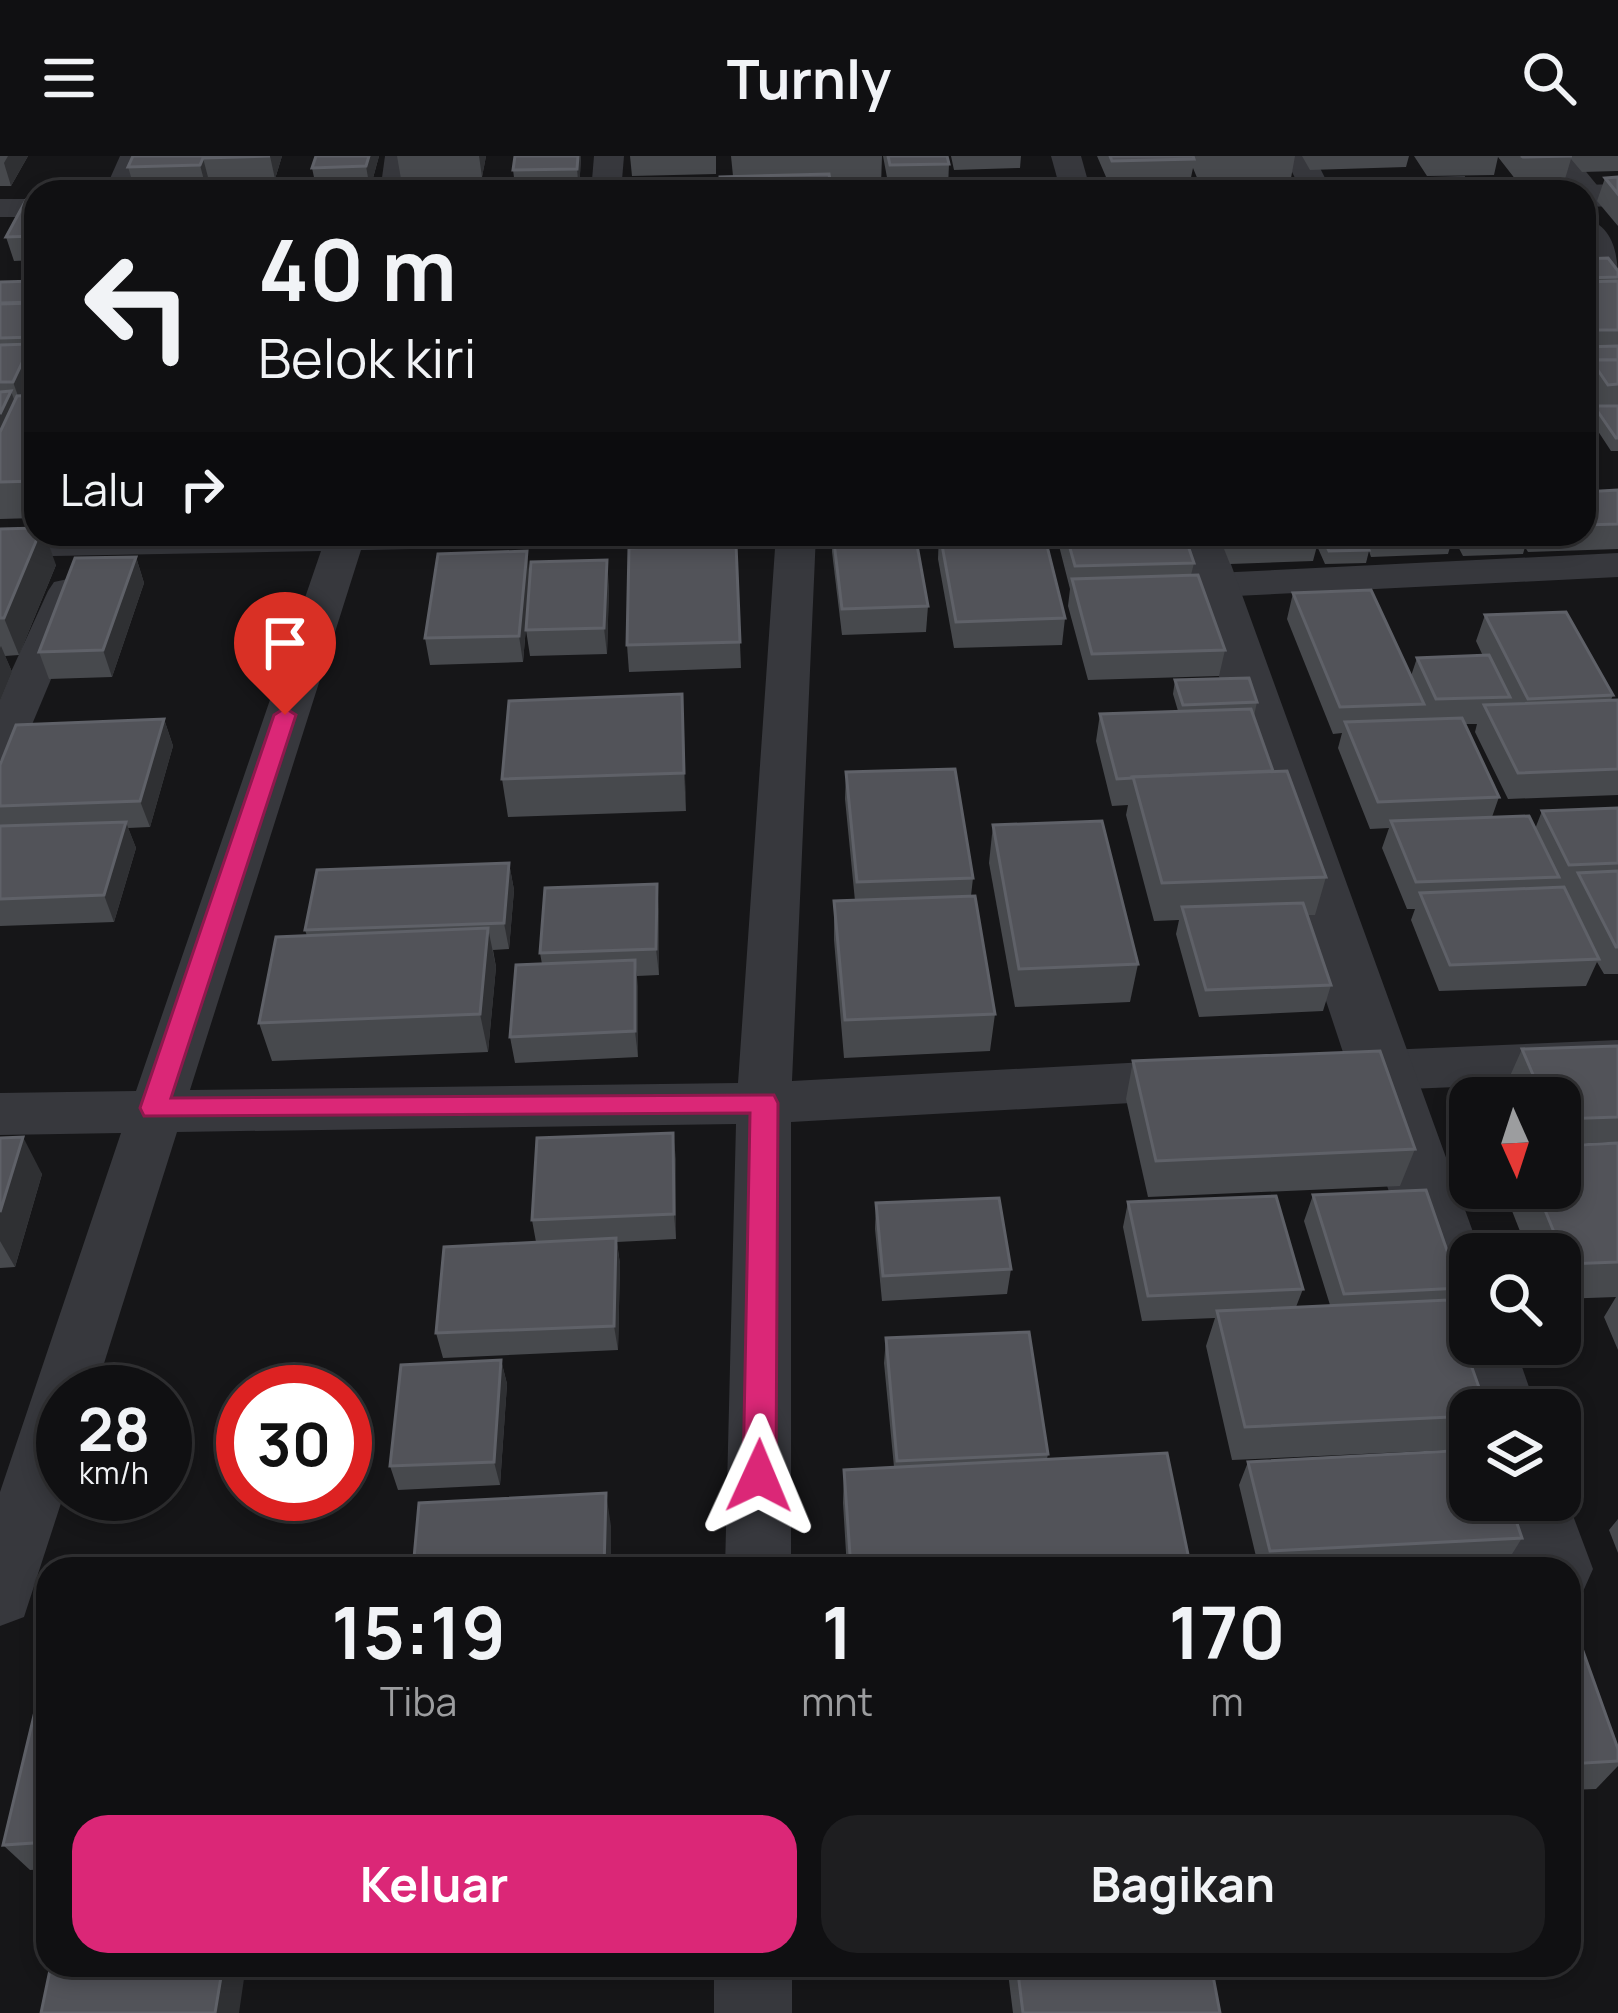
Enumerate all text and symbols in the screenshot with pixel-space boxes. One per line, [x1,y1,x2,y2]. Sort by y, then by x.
text: Turnly [727,41,891,115]
icon: menu [36,45,102,111]
icon: search [1516,45,1582,111]
text: 40 m [258,211,457,326]
icon: left [60,228,216,384]
text: Belok kiri [258,320,476,394]
icon: right [169,456,235,522]
text: Lalu [60,458,145,520]
pin [234,592,336,715]
icon: arrive [252,610,318,676]
north arrow [1449,1077,1581,1209]
map controls [1449,1077,1581,1521]
button: search [1449,1233,1581,1365]
speed limit sign: 30 [216,1365,372,1521]
text: 28 [78,1387,150,1469]
button: layers [1449,1389,1581,1521]
position arrow [696,1413,822,1539]
text: km/h [79,1452,149,1493]
text: 15:19 [331,1582,506,1681]
text: 1 [821,1582,853,1681]
text: 170 [1168,1582,1286,1681]
text: Tiba [380,1674,457,1728]
text: mnt [801,1674,873,1728]
text: m [1211,1674,1244,1728]
button: Keluar [72,1815,797,1953]
button: Bagikan [821,1815,1545,1953]

